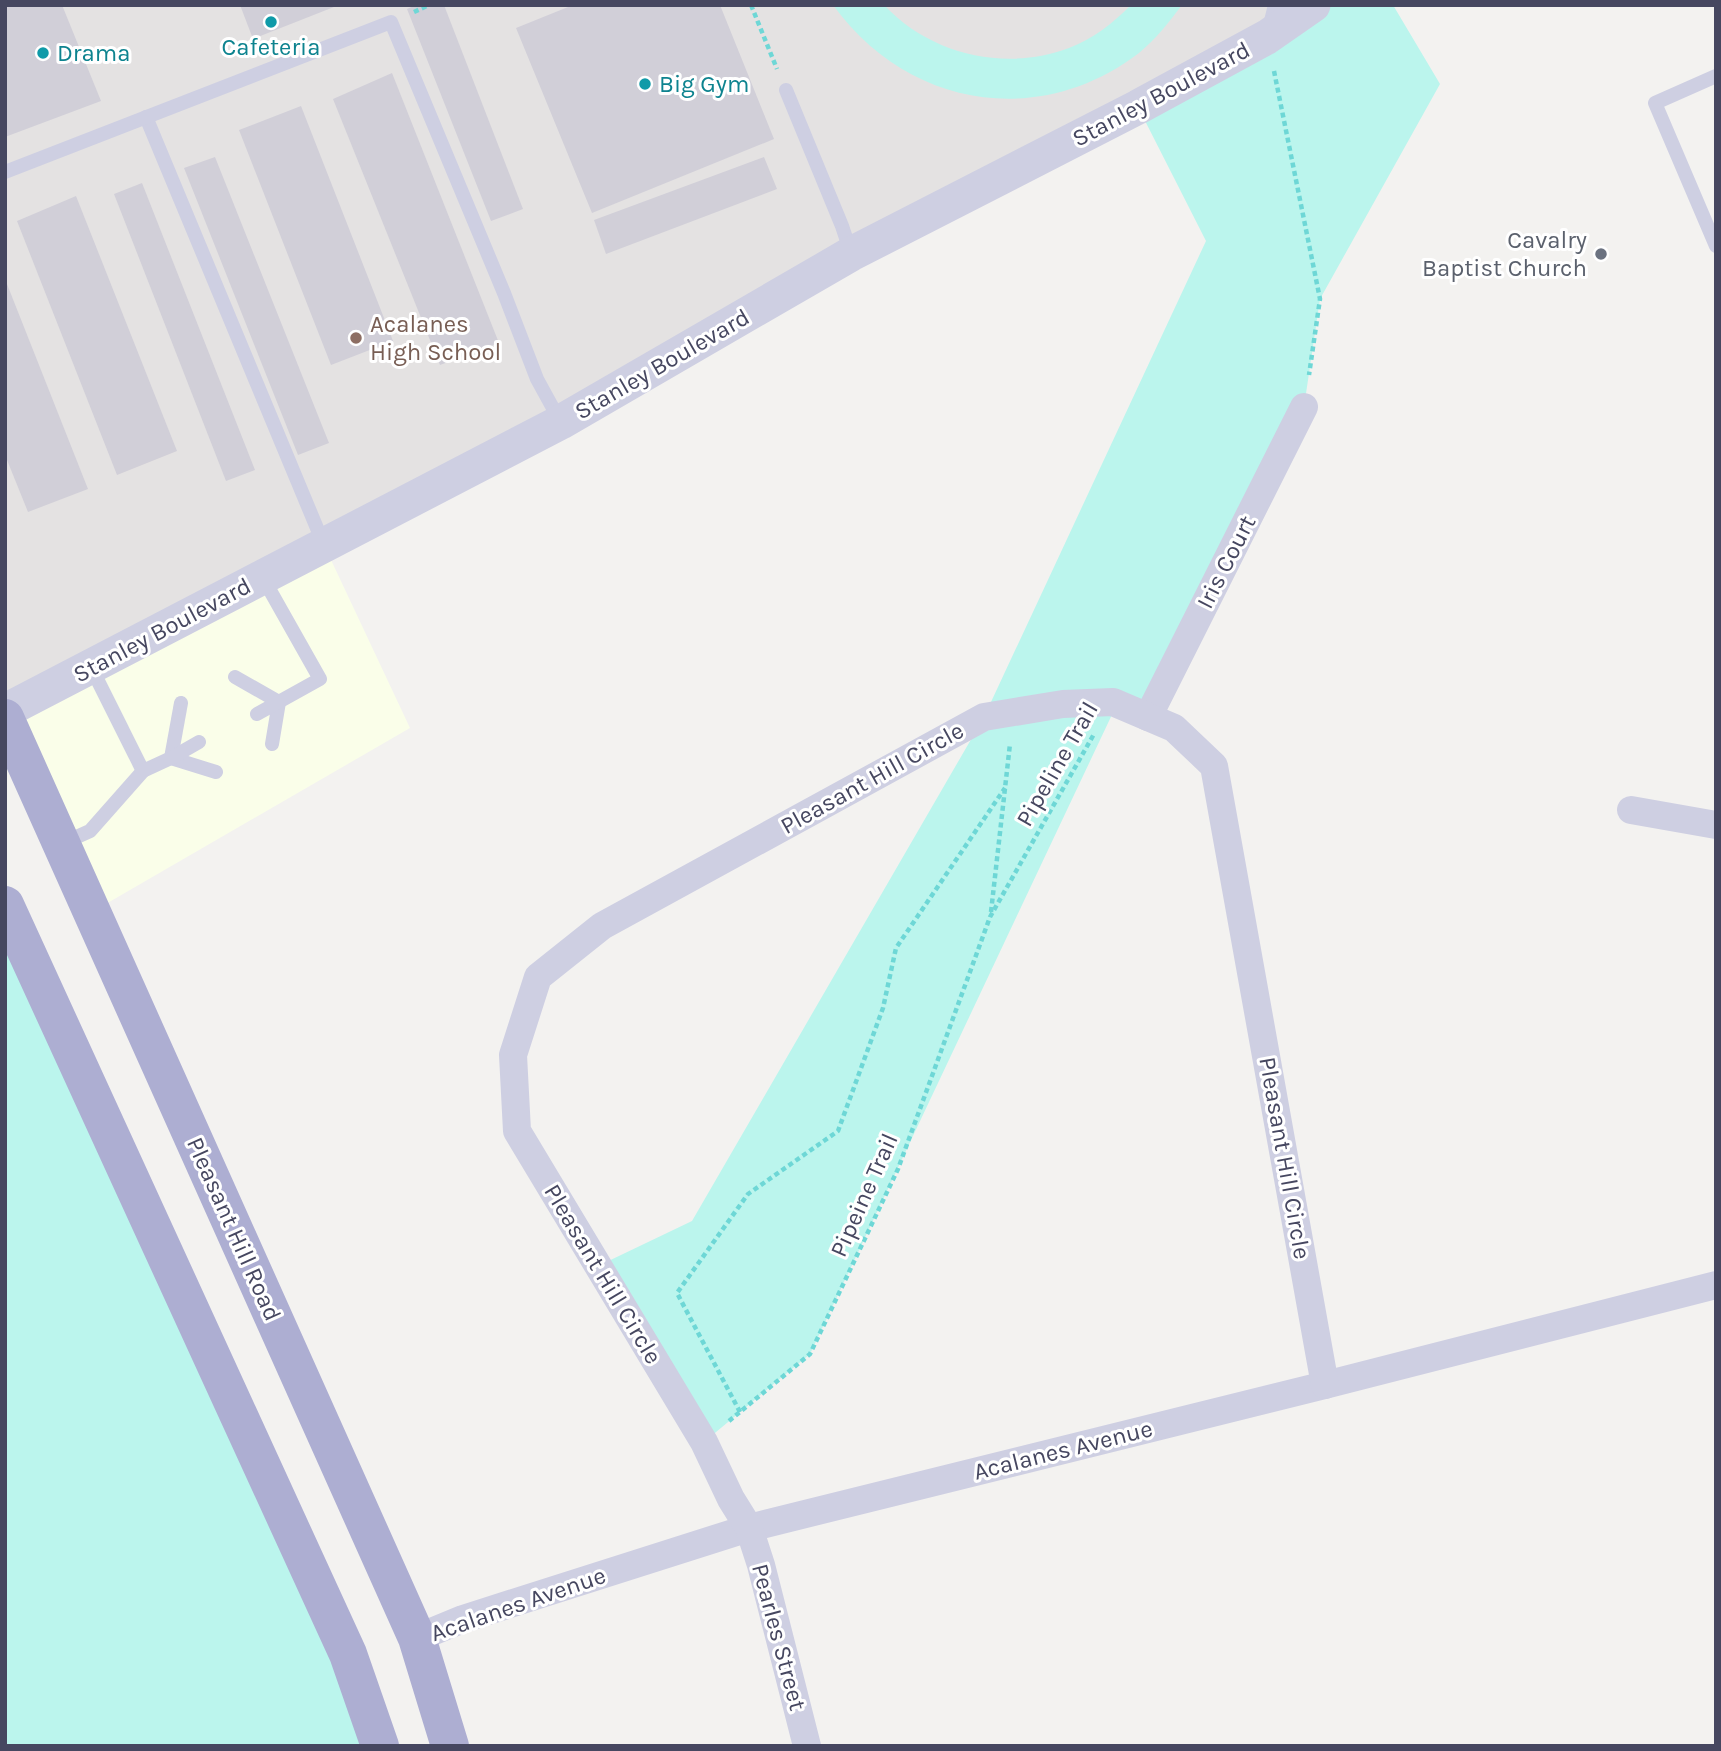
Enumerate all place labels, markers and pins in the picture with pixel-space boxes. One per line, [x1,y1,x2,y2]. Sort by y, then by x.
marker: Cafeteria [263,14,279,30]
place label: Cafeteria [222,33,320,61]
place label: Drama [57,39,130,67]
marker: Drama [35,45,51,61]
place label: Big Gym [659,70,749,98]
marker: Big Gym [637,76,653,92]
place label: Cavalry Baptist Church [1422,226,1587,282]
marker: Cavalry Baptist Church [1593,246,1609,262]
place label: Acalanes High School [370,310,501,366]
marker: Acalanes High School [348,330,364,346]

